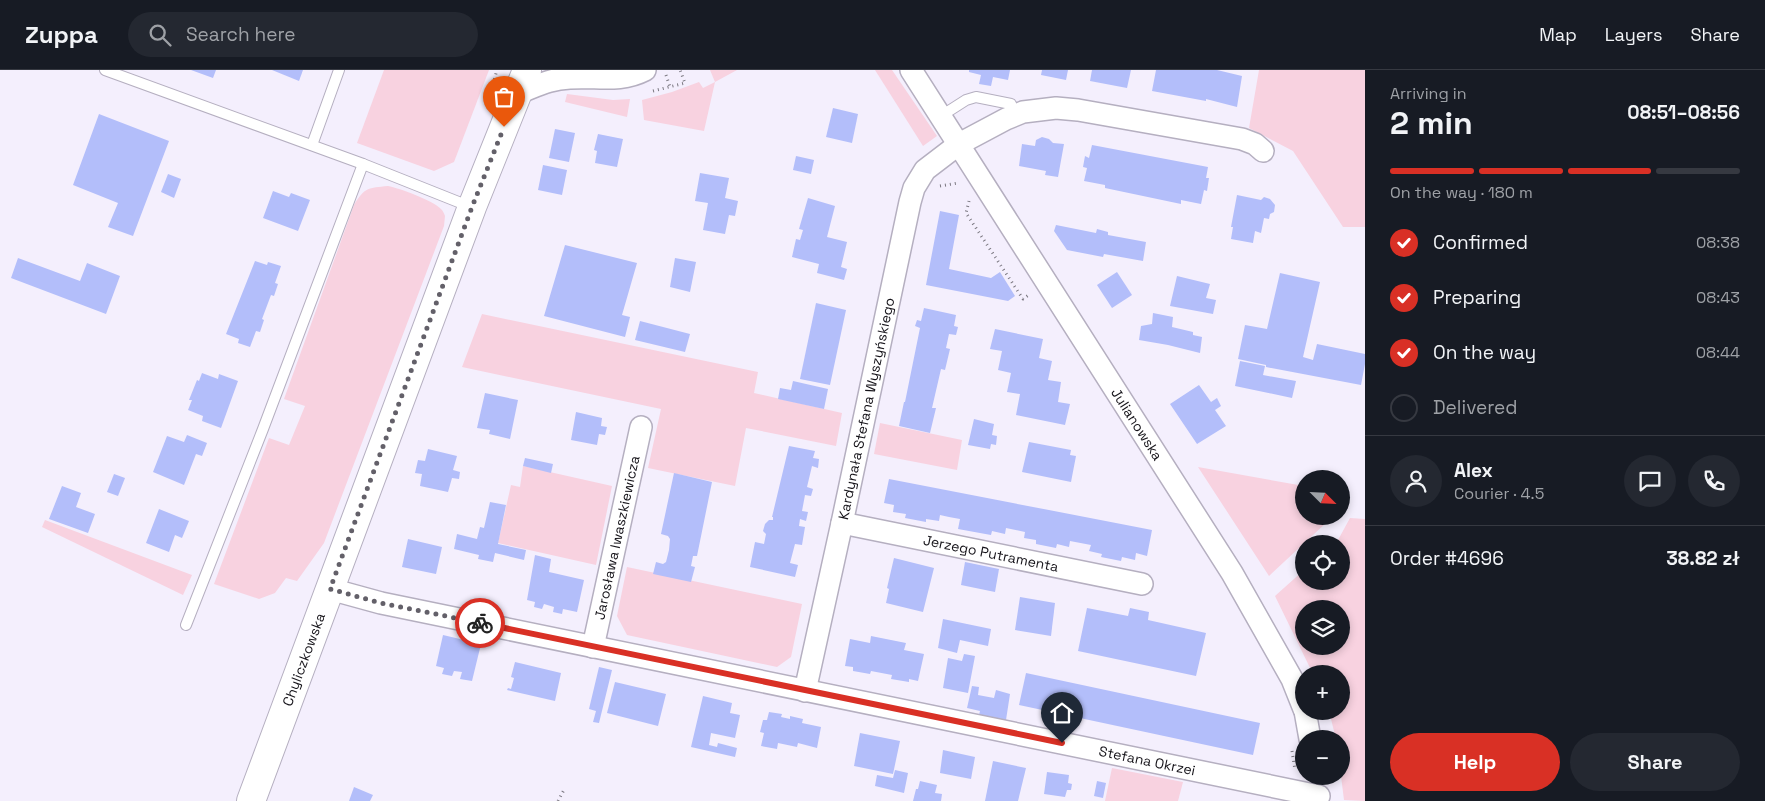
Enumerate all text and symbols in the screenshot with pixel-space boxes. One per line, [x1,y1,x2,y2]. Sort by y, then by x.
search box [128,12,478,57]
text: Zuppa [25,19,98,50]
icon: search [146,21,174,49]
text: Search here [186,22,295,47]
text: Map [1539,23,1577,46]
text: Layers [1605,23,1662,46]
text: Share [1690,23,1740,46]
pin [483,76,525,127]
icon: bag [490,83,518,111]
text: Arriving in [1390,83,1467,104]
text: 08:51–08:56 [1627,100,1740,125]
text: 2 min [1390,103,1473,143]
text: On the way · 180 m [1390,182,1533,203]
icon: check [1390,229,1418,257]
text: Confirmed [1433,230,1528,255]
text: 08:38 [1696,232,1740,253]
icon: check [1390,284,1418,312]
text: Preparing [1433,285,1521,310]
text: 08:43 [1696,287,1740,308]
street label: Kardynała Stefana Wyszyńskiego [834,296,899,521]
icon: check [1390,339,1418,367]
text: On the way [1433,340,1536,365]
text: 08:44 [1696,342,1740,363]
street label: Julianowska [1107,384,1167,464]
text: Delivered [1433,395,1518,420]
street label: Jarosława Iwaszkiewicza [590,454,644,621]
button: person [1390,455,1442,507]
button: chat [1624,455,1676,507]
button: phone [1688,455,1740,507]
text: Alex [1454,458,1493,483]
north arrow [1295,470,1350,525]
map controls [1295,470,1350,785]
text: Courier · 4.5 [1454,483,1544,504]
street label: Jerzego Putramenta [922,531,1060,576]
button: locate [1295,535,1350,590]
text: Order #4696 [1390,546,1504,571]
text: 38.82 zł [1666,546,1740,571]
courier [455,598,505,648]
button: layers [1295,600,1350,655]
icon: bike [466,609,494,637]
street label: Chyliczkowska [278,610,329,709]
button: + [1295,665,1350,720]
pin [1041,692,1083,743]
icon: home [1048,699,1076,727]
button: − [1295,730,1350,785]
button: Help [1390,733,1560,791]
button: Share [1570,733,1740,791]
street label: Stefana Okrzei [1097,742,1197,779]

